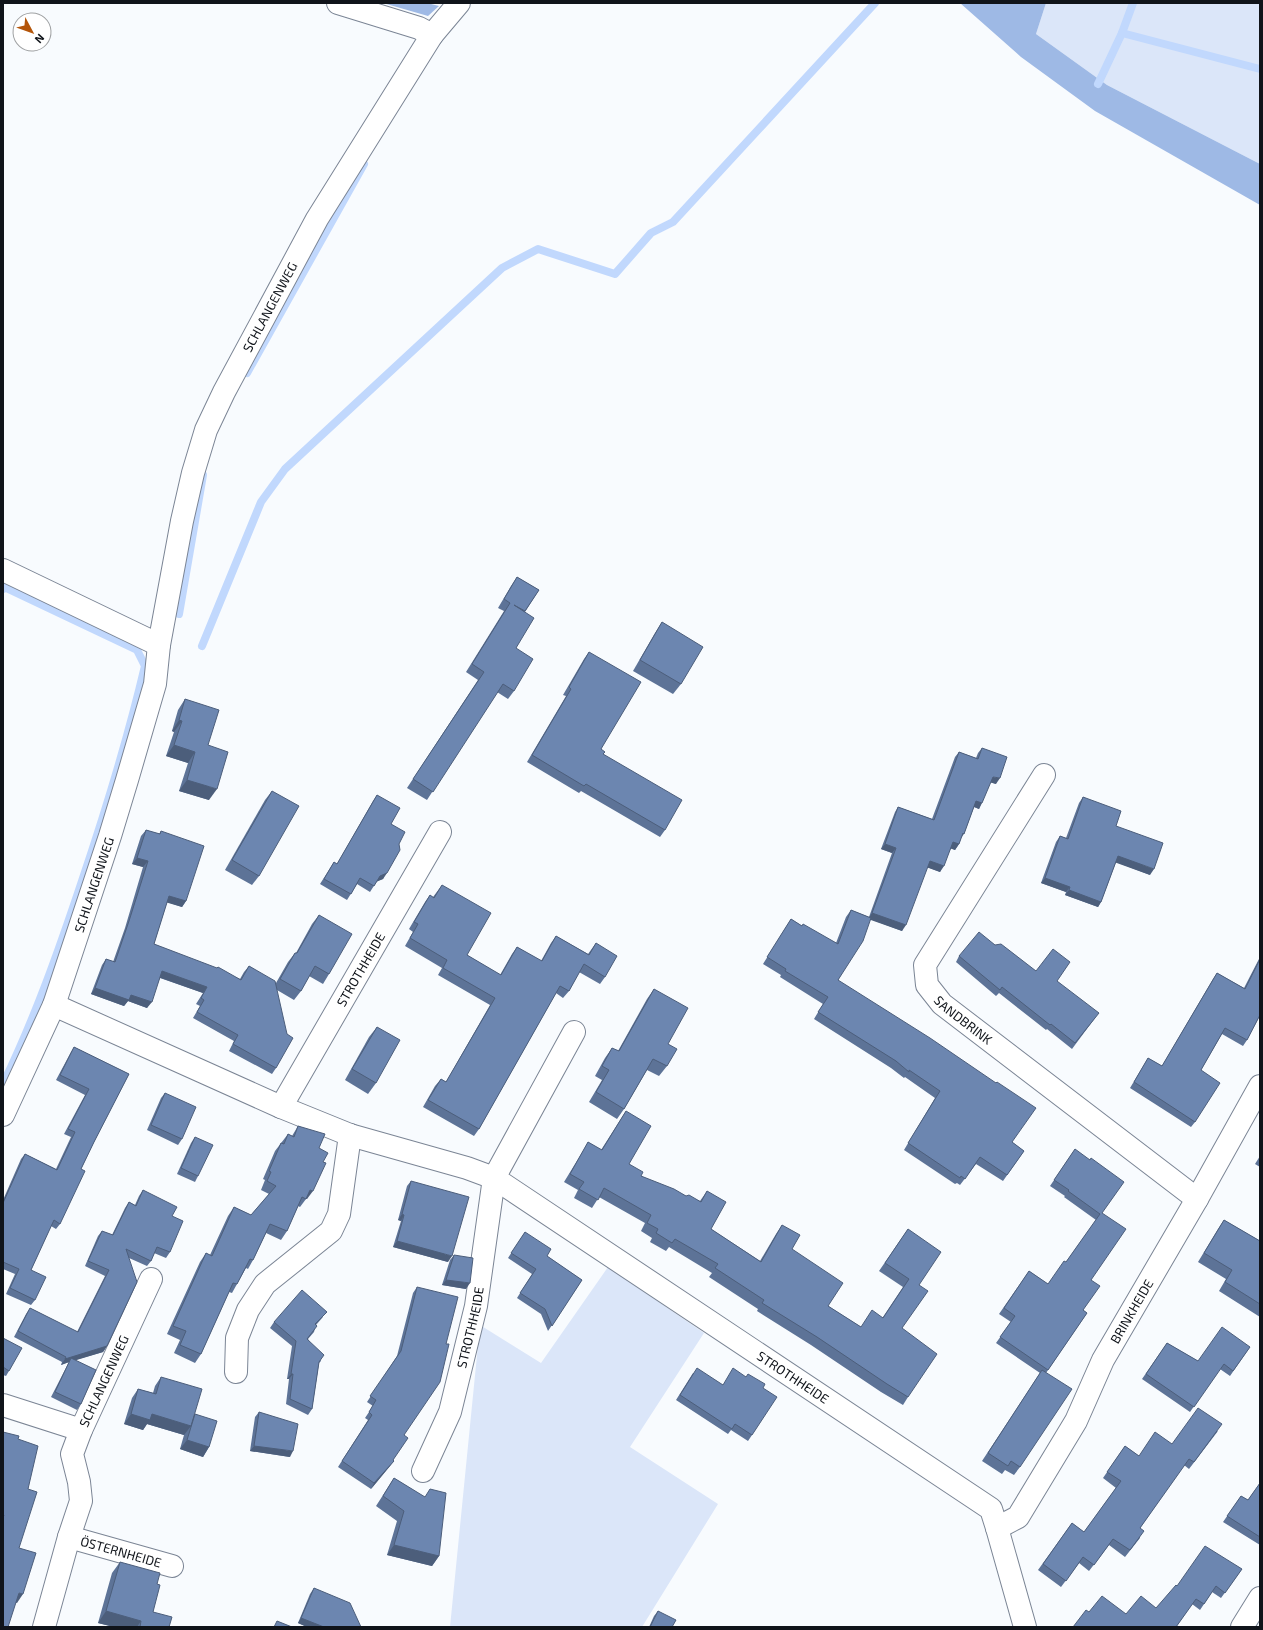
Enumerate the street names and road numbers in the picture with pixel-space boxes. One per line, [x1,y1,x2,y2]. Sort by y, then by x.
street label: SCHLANGENWEG [239,259,300,355]
street label: SCHLANGENWEG [71,835,117,935]
street label: STROTHHEIDE [333,929,388,1009]
street label: SANDBRINK [931,993,996,1048]
street label: BRINKHEIDE [1106,1276,1156,1346]
street label: STROTHHEIDE [453,1286,487,1370]
street label: SCHLANGENWEG [76,1332,132,1430]
street label: STROTHHEIDE [754,1348,832,1407]
street label: ÖSTERNHEIDE [79,1533,163,1571]

